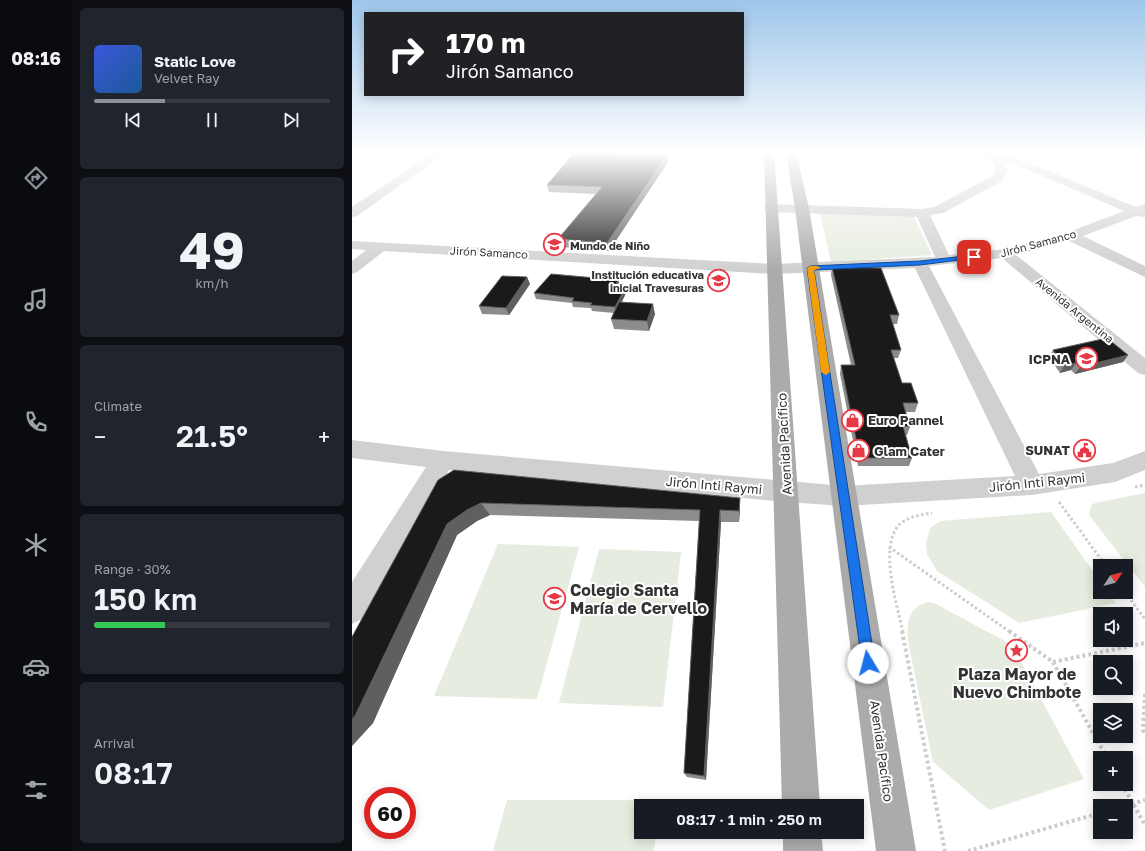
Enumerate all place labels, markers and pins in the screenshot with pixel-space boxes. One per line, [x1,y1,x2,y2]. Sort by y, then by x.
school or university icon: Mundo de Niño [542,232,568,258]
place label: Mundo de Niño [570,239,650,252]
pin [957,240,991,274]
school or university icon: Institución educativa inicial Travesuras [706,267,732,293]
place label: Institución educativa inicial Travesuras [591,268,704,294]
school or university icon: ICPNA [1073,346,1099,372]
place label: ICPNA [1029,351,1071,367]
shop icon: Euro Pannel [839,407,865,433]
place label: Euro Pannel [868,412,944,428]
public building icon: SUNAT [1072,437,1098,463]
shop icon: Glam Cater [846,438,872,464]
place label: SUNAT [1025,442,1071,458]
place label: Glam Cater [874,443,945,459]
place label: Colegio Santa María de Cervello [570,580,708,618]
school or university icon: Colegio Santa María de Cervello [541,586,567,612]
place icon: Plaza Mayor de Nuevo Chimbote [1004,638,1030,664]
place label: Plaza Mayor de Nuevo Chimbote [953,664,1081,702]

